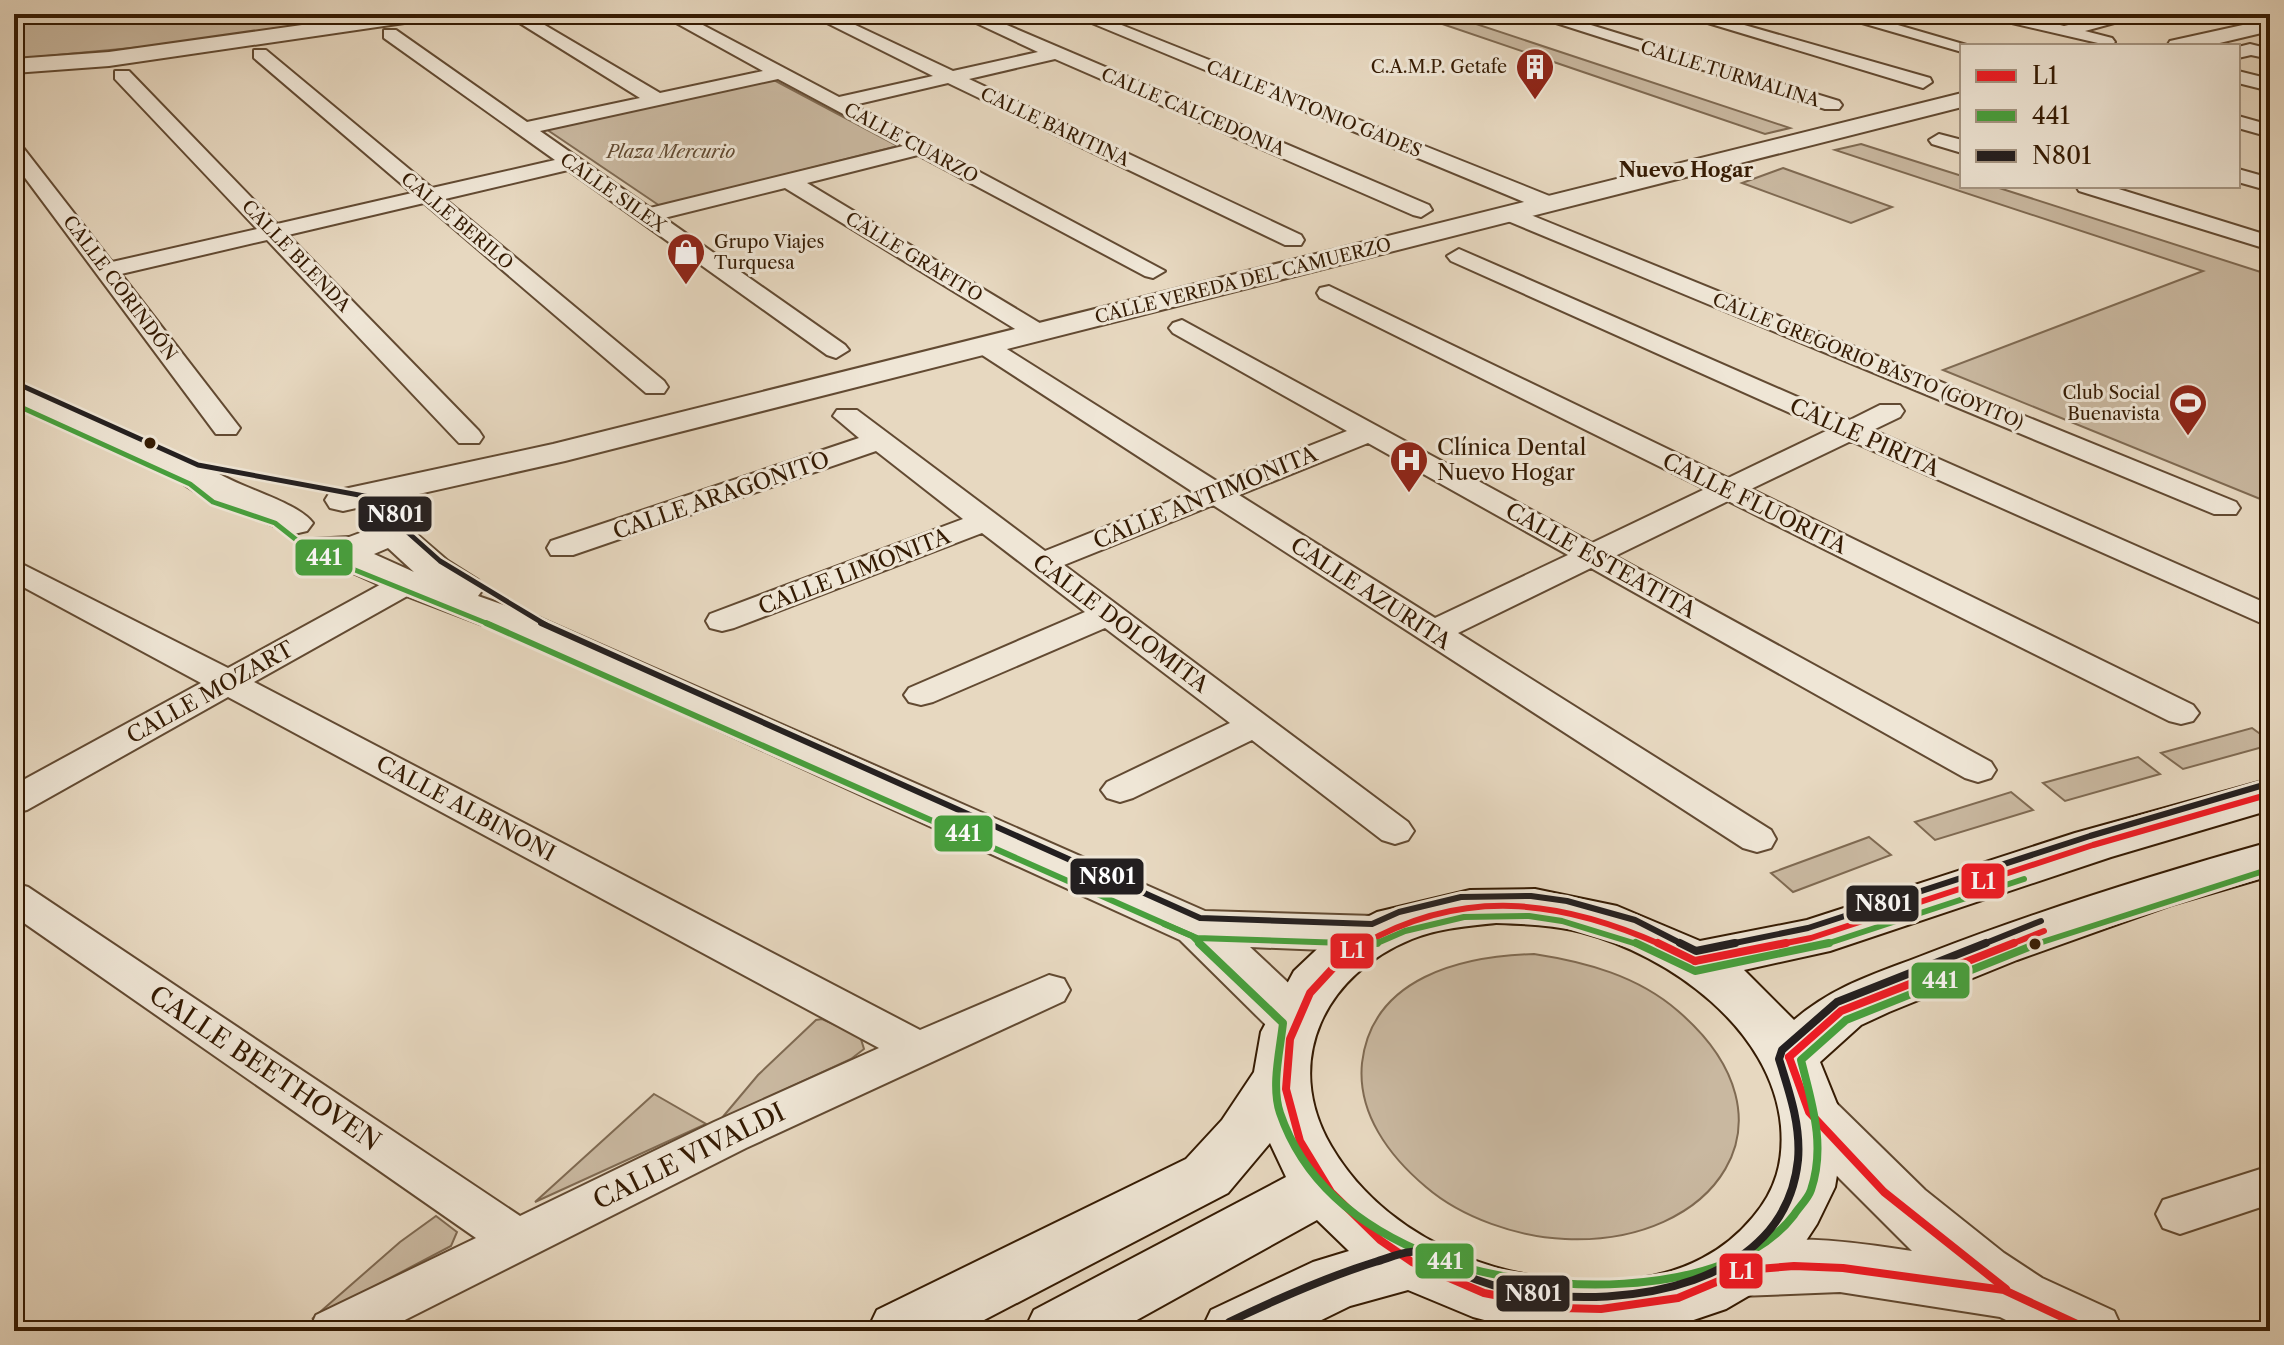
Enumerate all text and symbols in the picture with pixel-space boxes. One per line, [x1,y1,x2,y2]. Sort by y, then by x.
street label: CALLE TURMALINA [1638,36,1823,112]
legend [1960,44,2240,188]
building icon: C.A.M.P. Getafe [1514,46,1556,101]
street label: CALLE ANTONIO GADES [1203,56,1425,162]
place label: C.A.M.P. Getafe [1371,56,1507,78]
text: L1 [2032,61,2058,90]
street label: CALLE CALCEDONIA [1098,63,1289,161]
street label: CALLE BARITINA [977,83,1134,171]
street label: CALLE CUARZO [840,98,982,188]
text: 441 [2032,101,2070,130]
park label: Plaza Mercurio [605,141,735,163]
text: N801 [2032,141,2091,170]
street label: CALLE SILEX [556,148,671,238]
district label: Nuevo Hogar [1619,158,1754,182]
street label: CALLE BERILO [396,168,518,274]
street label: CALLE BLENDA [237,196,355,317]
street label: CALLE GRAFITO [842,207,986,307]
street label: CALLE CORINDÓN [58,211,183,365]
shop icon: Grupo Viajes Turquesa [665,231,707,286]
place label: Grupo Viajes Turquesa [714,231,824,274]
street label: CALLE VEREDA DEL CAMUERZO [1093,233,1394,329]
street label: CALLE GREGORIO BASTO (GOYITO) [1709,288,2027,434]
place label: Club Social Buenavista [2062,382,2160,425]
sports icon: Club Social Buenavista [2167,382,2209,437]
street label: CALLE PIRITA [1786,392,1945,483]
place label: Clínica Dental Nuevo Hogar [1437,434,1587,486]
unlabelled marker [142,435,158,451]
hospital icon: Clínica Dental Nuevo Hogar [1388,439,1430,494]
street label: CALLE ANTIMONITA [1089,440,1322,555]
street label: CALLE ARAGONITO [609,446,833,545]
street label: CALLE FLUORITA [1658,447,1852,560]
line badge: N801 [357,495,433,533]
street label: CALLE ESTEATITA [1501,497,1701,624]
text: N801 [367,501,423,528]
street label: CALLE LIMONITA [754,522,955,621]
street label: CALLE AZURITA [1285,531,1457,656]
line badge: 441 [294,538,354,577]
text: 441 [306,544,342,571]
street label: CALLE DOLOMITA [1027,548,1214,699]
street label: CALLE MOZART [122,635,299,749]
street label: CALLE ALBINONI [372,750,560,867]
line badge: 441 [933,814,994,853]
text: 441 [945,820,981,847]
line badge: N801 [1069,857,1145,896]
line badge: L1 [1960,862,2006,900]
text: N801 [1079,863,1135,890]
text: L1 [1970,868,1996,895]
line badge: N801 [1845,884,1920,923]
text: N801 [1855,890,1911,917]
line badge: L1 [1329,932,1375,970]
unlabelled marker [2027,936,2043,952]
text: L1 [1339,937,1365,964]
line badge: 441 [1910,961,1971,1000]
text: 441 [1922,967,1958,994]
street label: CALLE BEETHOVEN [143,979,387,1157]
street label: CALLE VIVALDI [588,1096,790,1216]
line badge: 441 [1414,1242,1475,1280]
text: 441 [1427,1248,1463,1275]
line badge: L1 [1718,1252,1764,1290]
text: L1 [1728,1258,1754,1285]
line badge: N801 [1495,1274,1571,1313]
text: N801 [1505,1280,1561,1307]

